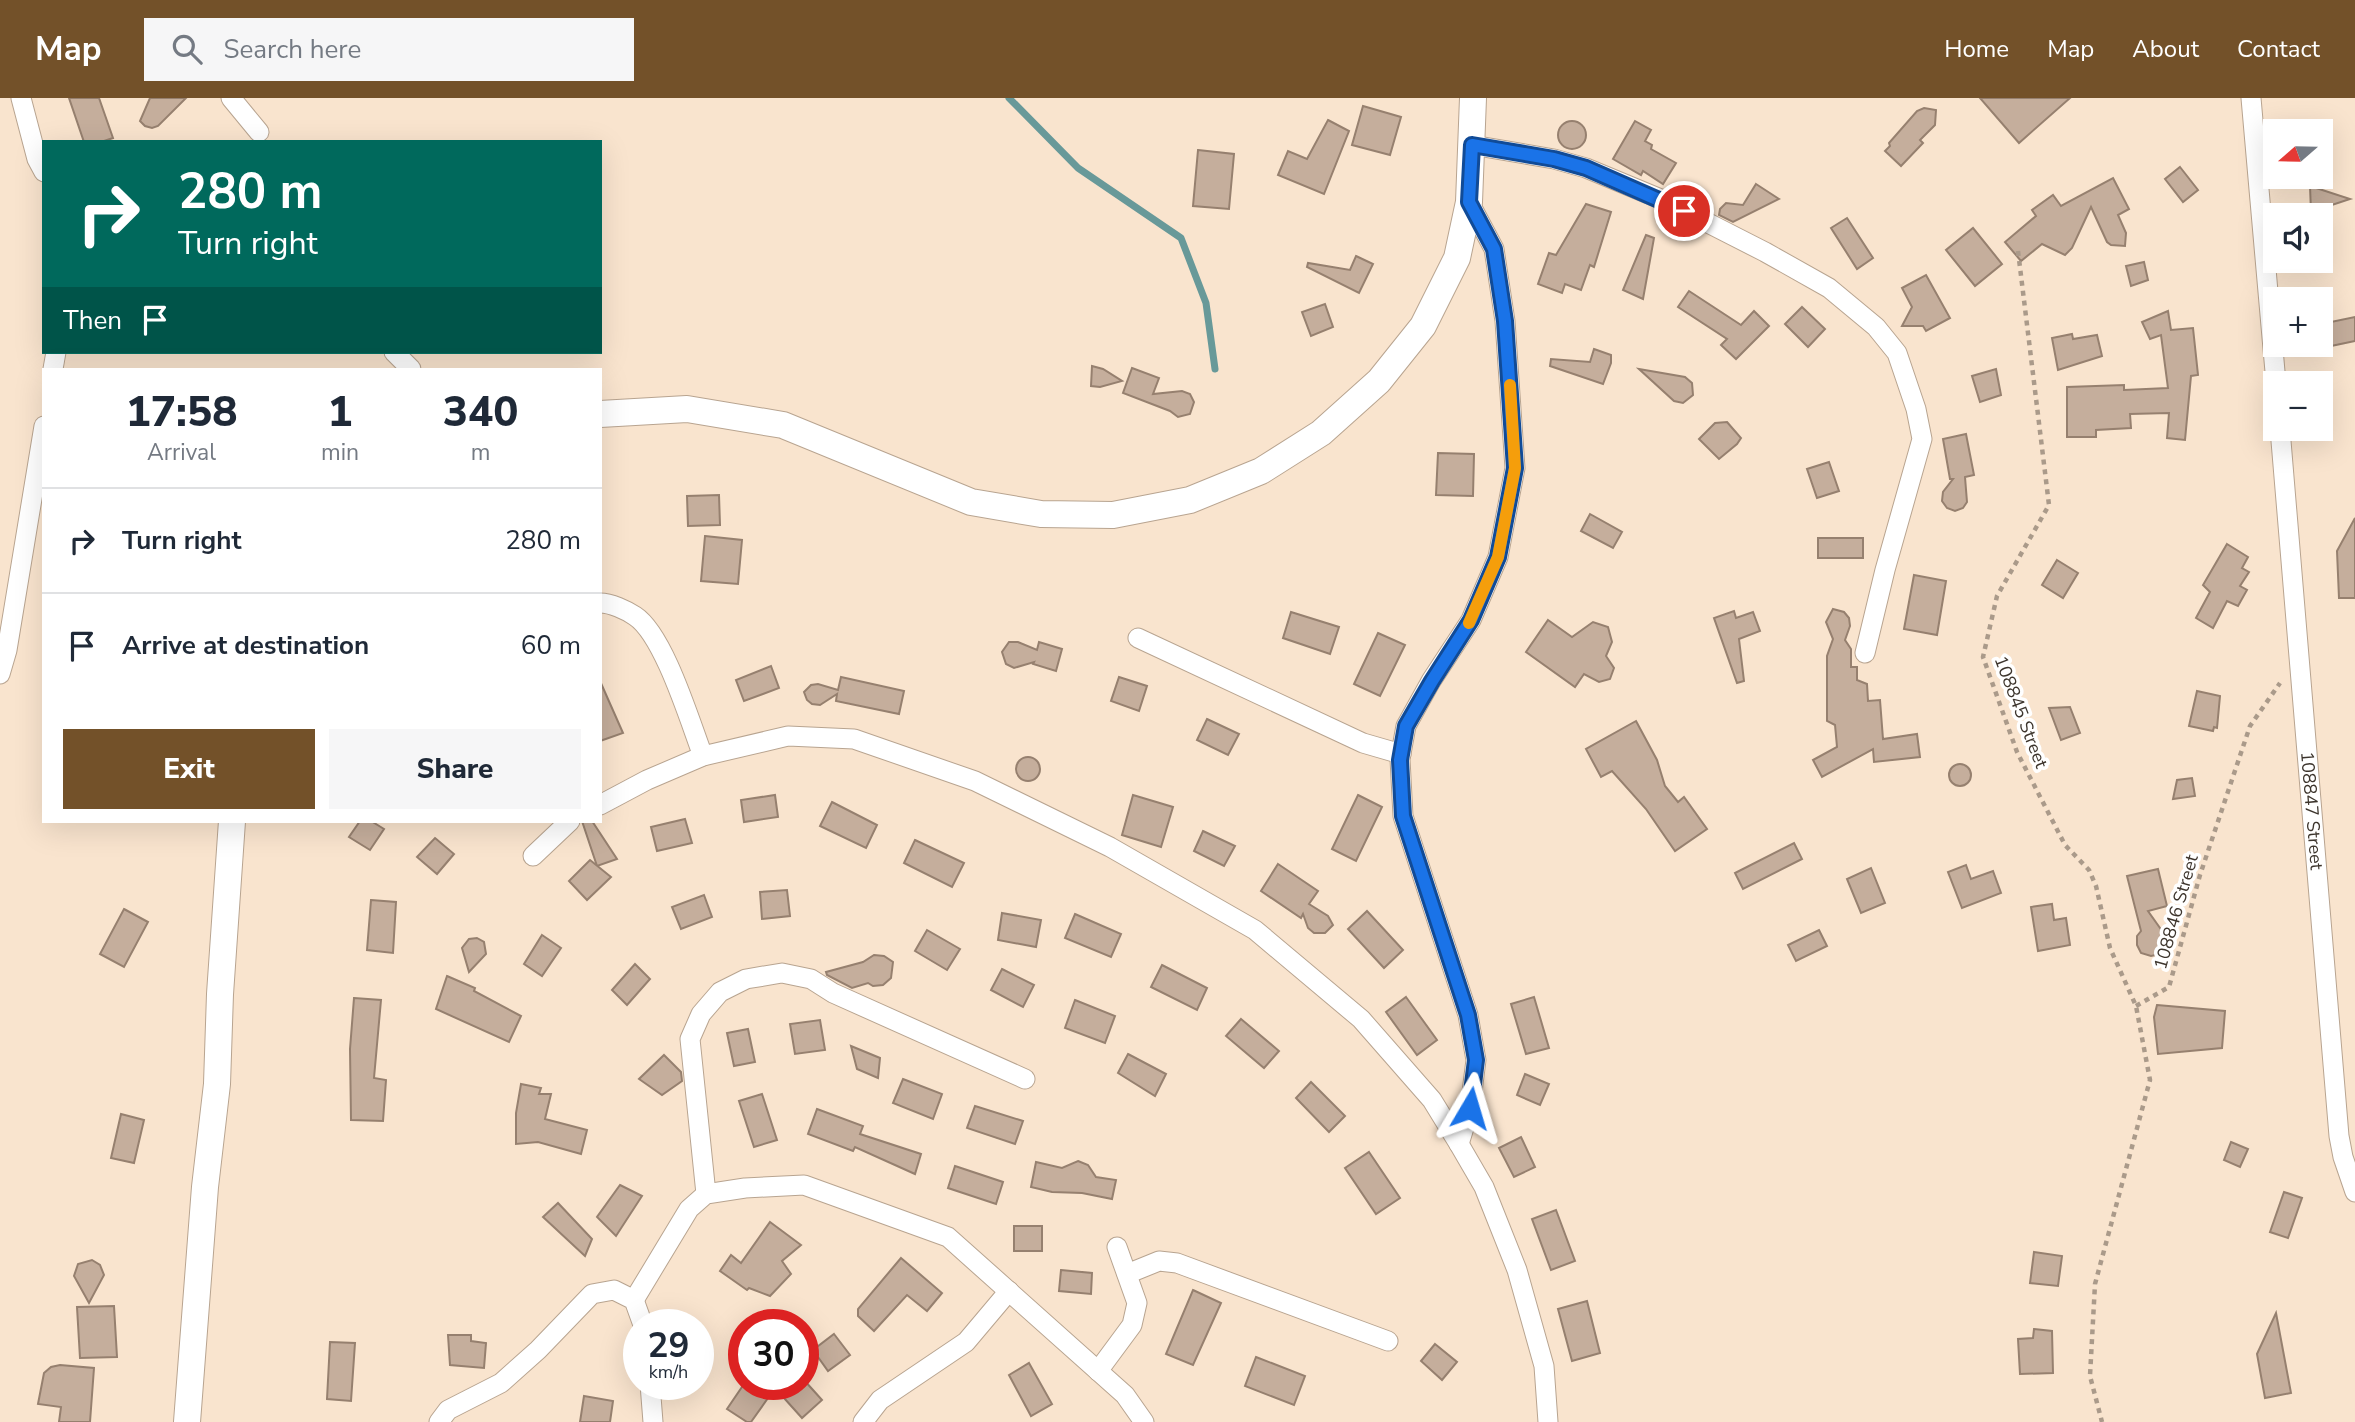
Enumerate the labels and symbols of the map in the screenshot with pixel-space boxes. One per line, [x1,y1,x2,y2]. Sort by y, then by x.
north arrow [2263,119,2333,189]
pin [1654,181,1714,241]
street label: 108845 Street [1989,652,2054,772]
street label: 108847 Street [2295,751,2329,871]
street label: 108846 Street [2148,851,2204,972]
position arrow [1433,1071,1507,1145]
speed limit sign: 30 [728,1309,819,1400]

